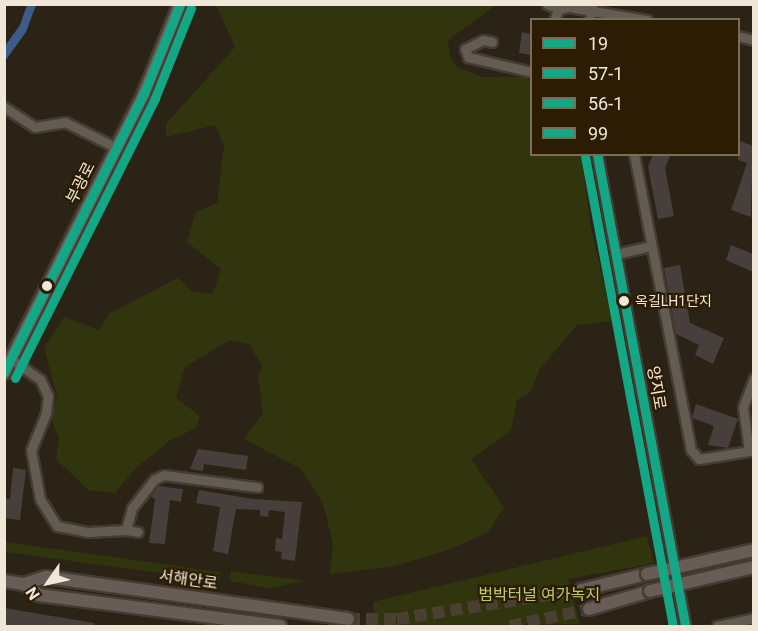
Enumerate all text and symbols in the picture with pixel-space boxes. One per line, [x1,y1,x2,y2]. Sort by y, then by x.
legend [530,18,740,156]
text: 19 [588,33,608,54]
text: 57-1 [588,63,623,84]
text: 56-1 [588,93,623,114]
text: 99 [588,123,608,144]
street label: 부광로 [62,159,100,207]
unlabelled marker [41,280,53,292]
place label: 옥길LH1단지 [635,293,712,309]
marker: 옥길LH1단지 [618,295,630,307]
street label: 양지로 [643,365,669,411]
north arrow [18,553,78,613]
street label: 서해안로 [158,566,218,594]
text: N [22,583,44,603]
park label: 범박터널 여가녹지 [478,585,600,605]

